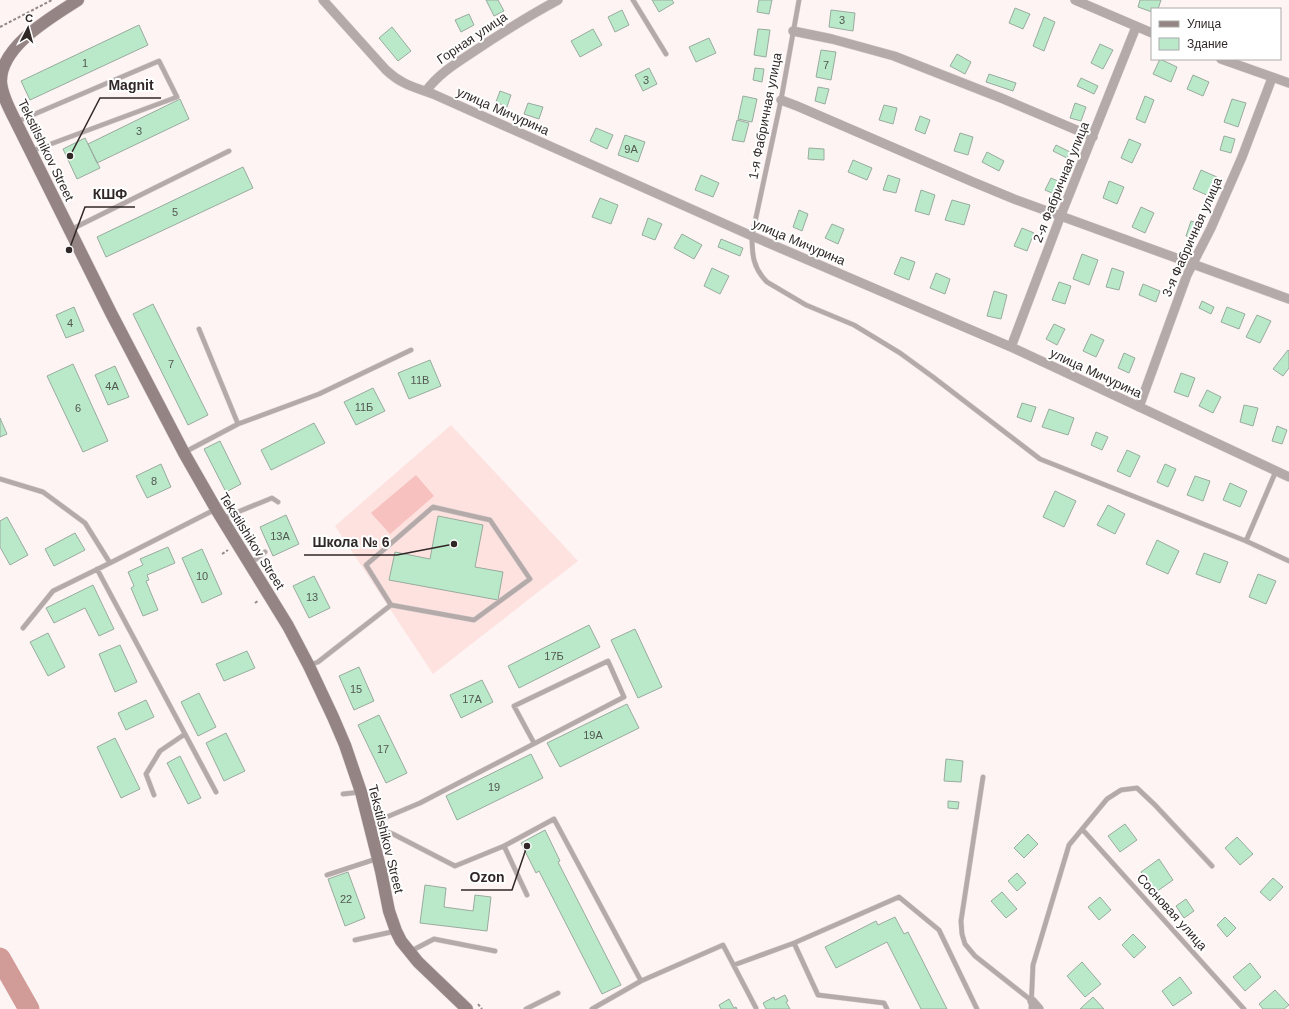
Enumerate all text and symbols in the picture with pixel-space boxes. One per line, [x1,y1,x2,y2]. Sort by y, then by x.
north arrow [8,8,48,48]
legend [1151,8,1281,60]
street label: Горная улица [434,9,511,67]
text: С [24,12,34,24]
house number: 3 [839,14,845,26]
text: Улица [1187,17,1221,31]
text: Здание [1187,37,1228,51]
street label: 1-я Фабричная улица [745,51,785,181]
house number: 1 [82,57,88,69]
house number: 7 [823,59,829,71]
callout: Magnit [100,72,161,98]
house number: 3 [643,74,649,86]
text: Magnit [108,77,154,93]
street label: улица Мичурина [455,84,552,138]
street label: Tekstilshikov Street [15,97,77,204]
street label: 2-я Фабричная улица [1030,119,1092,245]
house number: 3 [136,125,142,137]
house number: 9А [624,143,638,155]
street label: 3-я Фабричная улица [1159,174,1225,299]
callout: КШФ [85,181,135,207]
text: КШФ [93,186,127,202]
house number: 5 [172,206,178,218]
street label: улица Мичурина [750,216,848,269]
house number: 4 [67,317,73,329]
street label: улица Мичурина [1048,345,1145,401]
house number: 7 [168,358,174,370]
house number: 11В [411,374,429,386]
house number: 4А [105,380,119,392]
house number: 11Б [355,401,373,413]
house number: 6 [75,402,81,414]
house number: 8 [151,475,157,487]
street label: Tekstilshikov Street [216,490,288,592]
callout: Школа № 6 [304,529,397,555]
house number: 13А [270,530,290,542]
text: Школа № 6 [313,534,390,550]
house number: 10 [196,570,208,582]
house number: 13 [306,591,318,603]
house number: 17Б [544,650,564,662]
house number: 15 [350,683,362,695]
house number: 17А [462,693,482,705]
house number: 19А [583,729,603,741]
house number: 17 [377,743,389,755]
house number: 19 [488,781,500,793]
street label: Tekstilshikov Street [365,783,407,895]
callout: Ozon [461,864,512,890]
text: Ozon [470,869,505,885]
street label: Сосновая улица [1134,871,1211,954]
house number: 22 [340,893,352,905]

